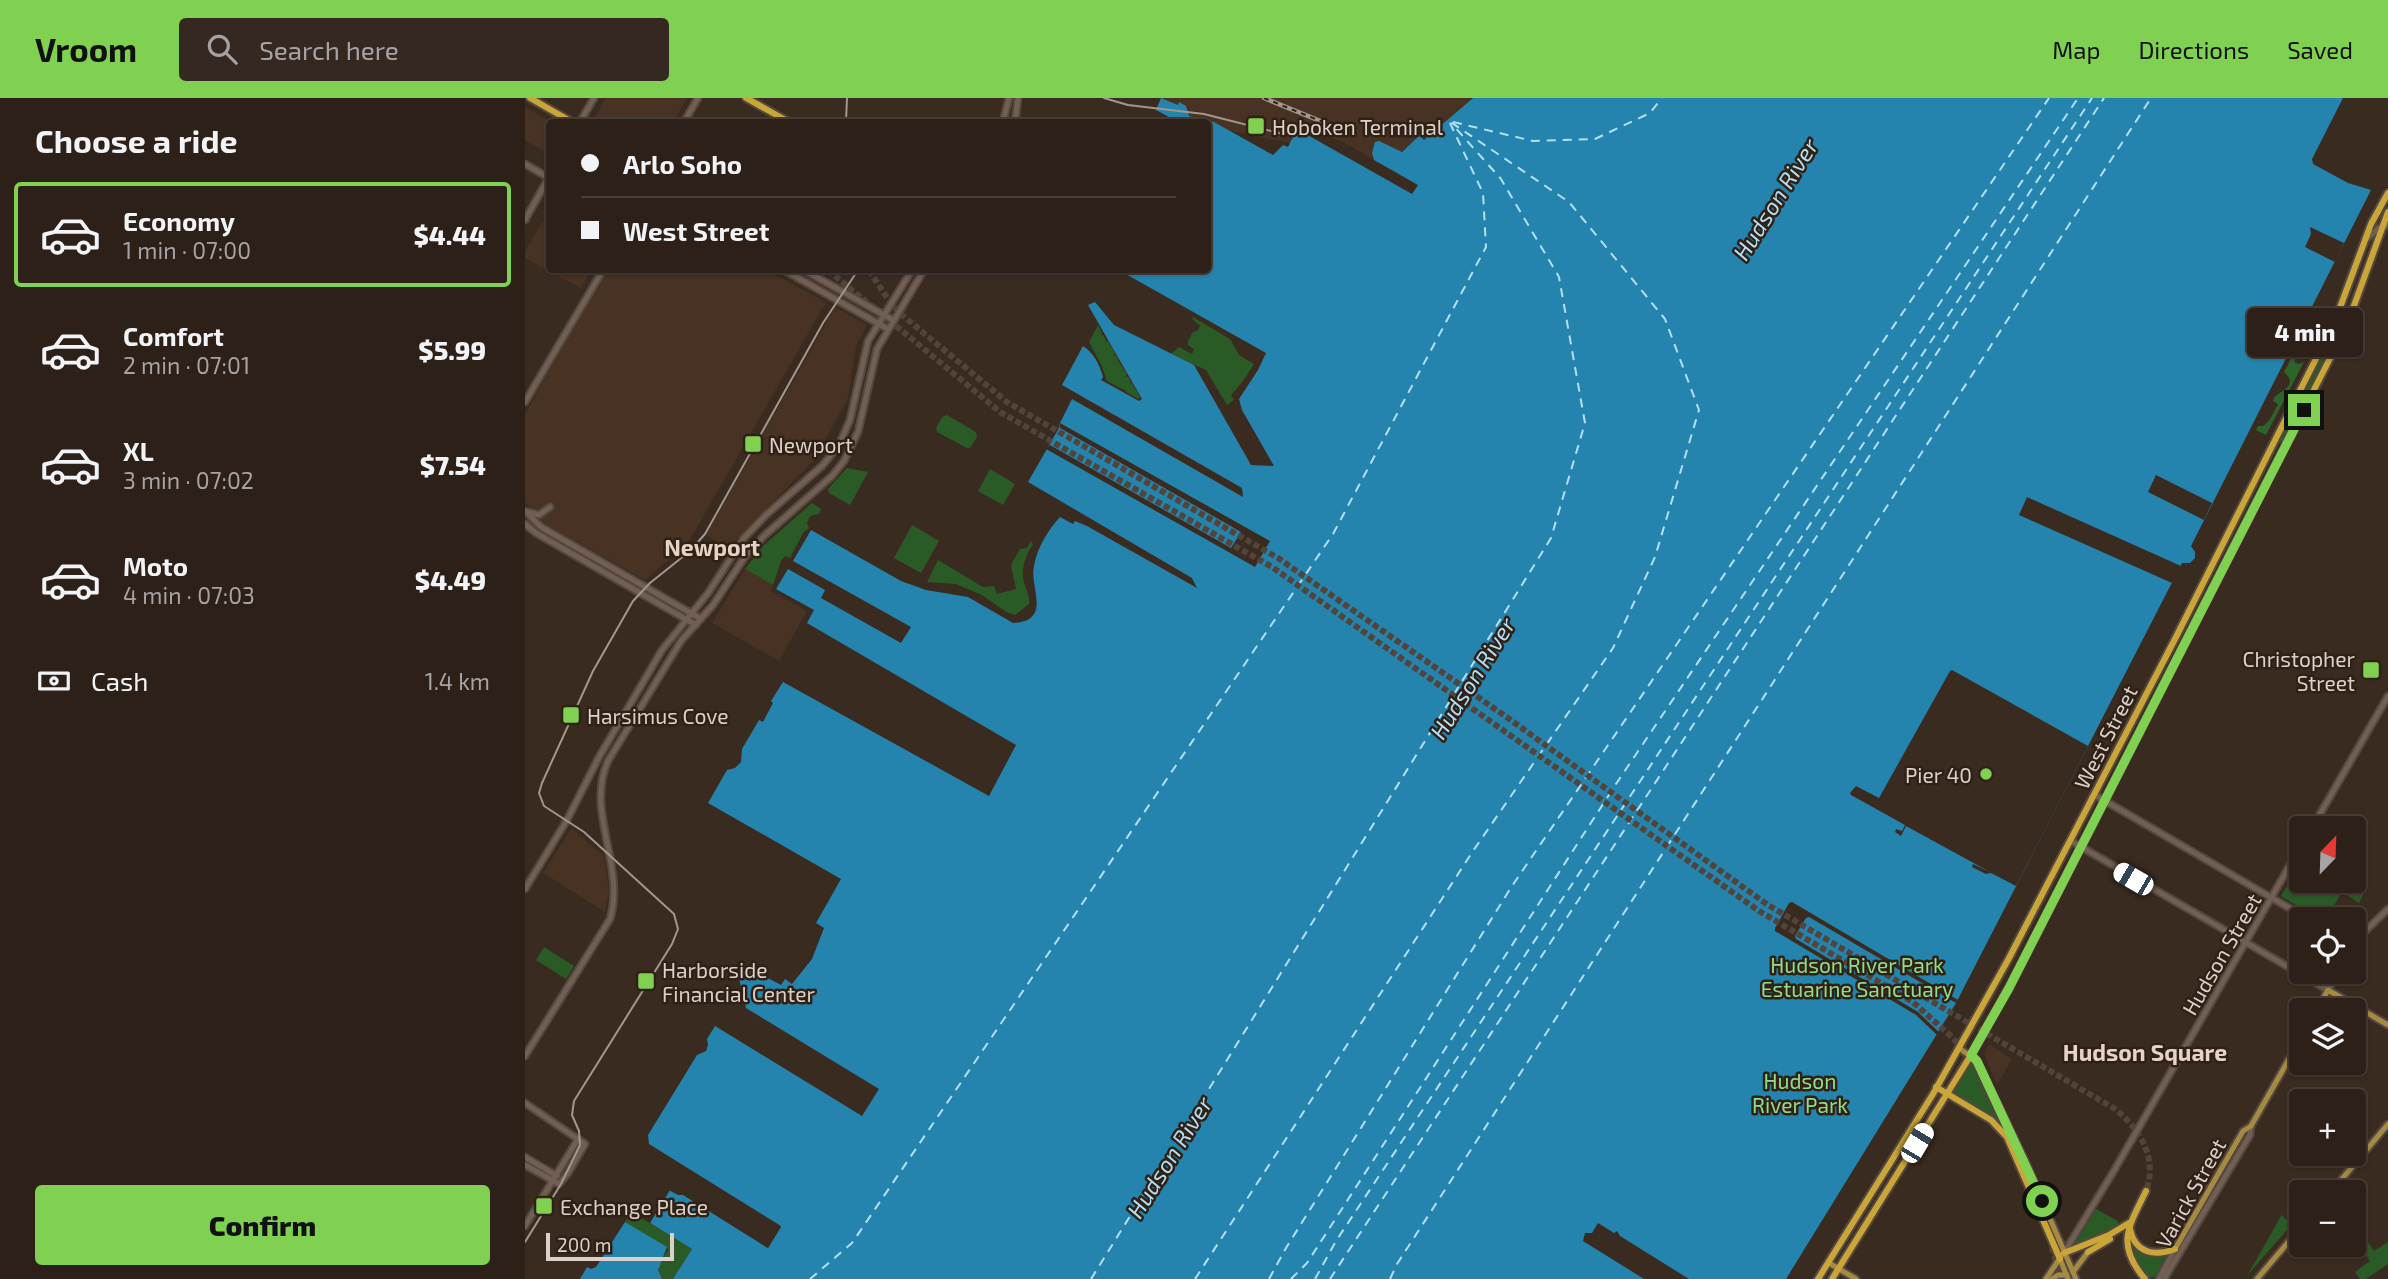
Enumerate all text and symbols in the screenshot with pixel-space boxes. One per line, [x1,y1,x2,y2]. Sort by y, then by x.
search box [179,18,669,81]
text: Vroom [35,29,137,69]
icon: search [203,30,241,68]
text: Search here [259,34,399,65]
text: Map [2052,35,2100,64]
text: Directions [2138,35,2249,64]
text: Saved [2287,35,2353,64]
place label: Hoboken Terminal [1272,114,1444,139]
marker: Hoboken Terminal [1246,116,1266,136]
text: Choose a ride [35,121,238,159]
water label: Hudson River [1727,132,1824,265]
text: Arlo Soho [623,148,742,179]
icon: car [39,203,102,266]
text: Economy [123,205,235,236]
text: West Street [623,215,769,246]
text: $4.44 [414,219,486,250]
text: 1 min · 07:00 [123,236,251,264]
callout: 4 min [2246,308,2362,358]
icon: car [39,318,102,381]
text: 4 min [2275,318,2335,346]
text: Comfort [123,320,224,351]
text: $5.99 [418,334,486,365]
text: 2 min · 07:01 [123,351,250,379]
route end [2288,394,2320,426]
place label: Newport [769,432,853,457]
icon: car [39,433,102,496]
marker: Newport [743,434,763,454]
text: XL [123,435,154,466]
text: $7.54 [420,449,486,480]
text: 3 min · 07:02 [123,466,254,494]
district label: Newport [664,533,760,561]
icon: car [39,548,102,611]
text: Moto [123,550,188,581]
text: $4.49 [415,564,486,595]
text: 4 min · 07:03 [123,581,255,609]
water label: Hudson River [1424,611,1521,744]
place label: Christopher Street [2243,646,2356,695]
marker: Christopher Street [2361,660,2381,680]
icon: cash [35,662,73,700]
text: Cash [91,665,148,696]
text: 1.4 km [425,667,490,695]
street label: West Street [2068,681,2142,793]
place label: Harsimus Cove [587,703,729,728]
marker: Harsimus Cove [561,705,581,725]
place label: Pier 40 [1905,762,1972,787]
marker: Pier 40 [1978,766,1994,782]
north arrow [2289,816,2366,892]
map controls [2289,816,2366,1257]
car [2110,859,2157,899]
street label: Hudson Street [2176,889,2266,1019]
button: locate [2289,907,2366,984]
park label: Hudson River Park Estuarine Sanctuary [1761,952,1953,1001]
place label: Harborside Financial Center [662,957,816,1006]
marker: Harborside Financial Center [636,971,656,991]
button: layers [2289,998,2366,1075]
district label: Hudson Square [2063,1038,2227,1066]
park label: Hudson River Park [1752,1068,1848,1117]
button: + [2289,1089,2366,1166]
water label: Hudson River [1121,1090,1218,1223]
car [1898,1120,1937,1166]
street label: Varick Street [2150,1134,2230,1252]
button: − [2289,1180,2366,1257]
button: Confirm [35,1185,490,1265]
route start [2026,1185,2058,1217]
place label: Exchange Place [560,1194,708,1219]
marker: Exchange Place [534,1196,554,1216]
scale bar [546,1230,674,1262]
text: 200 m [557,1233,611,1256]

